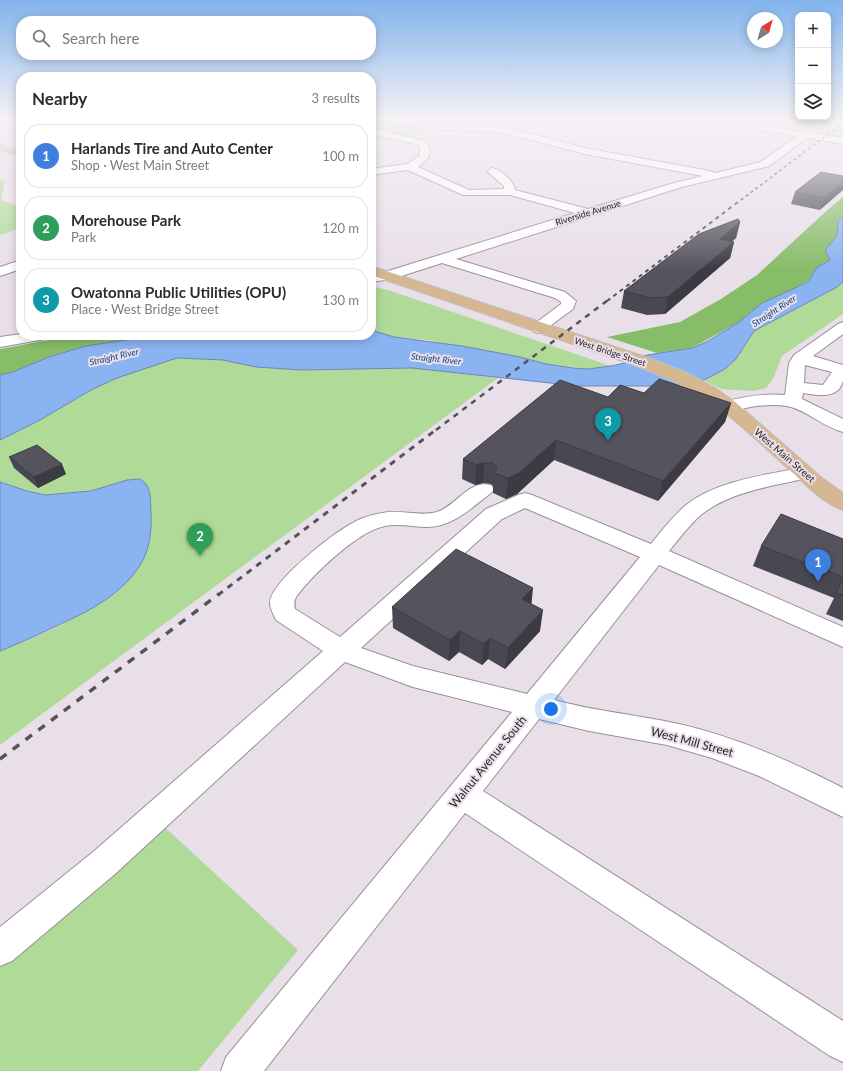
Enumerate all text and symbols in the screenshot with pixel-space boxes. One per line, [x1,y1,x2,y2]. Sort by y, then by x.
north arrow [747,12,783,48]
map controls [795,12,831,120]
button: + [795,12,831,48]
search box [16,16,376,60]
icon: search [30,27,52,49]
text: Search here [62,29,139,47]
button: − [795,48,831,84]
button: layers [795,84,831,120]
text: Nearby [32,88,87,109]
text: 3 results [312,90,360,106]
text: Harlands Tire and Auto Center [71,139,273,157]
text: 1 [42,148,50,164]
text: 100 m [322,148,359,164]
text: Shop · West Main Street [71,157,209,173]
street label: Riverside Avenue [554,197,622,228]
text: Morehouse Park [71,211,181,229]
text: 2 [42,220,50,236]
text: 120 m [322,220,359,236]
text: Park [71,229,96,245]
text: Owatonna Public Utilities (OPU) [71,283,286,301]
text: 3 [42,292,50,308]
text: 130 m [322,292,359,308]
water label: Straight River [750,292,799,329]
text: Place · West Bridge Street [71,301,219,317]
street label: West Bridge Street [573,335,648,369]
water label: Straight River [88,345,141,368]
water label: Straight River [410,350,463,367]
pin: 3 [595,408,621,441]
street label: West Main Street [752,425,818,485]
pin: 2 [187,523,213,556]
pin: 1 [805,549,831,582]
your location [541,699,561,719]
street label: Walnut Avenue South [446,712,530,811]
street label: West Mill Street [649,723,736,760]

